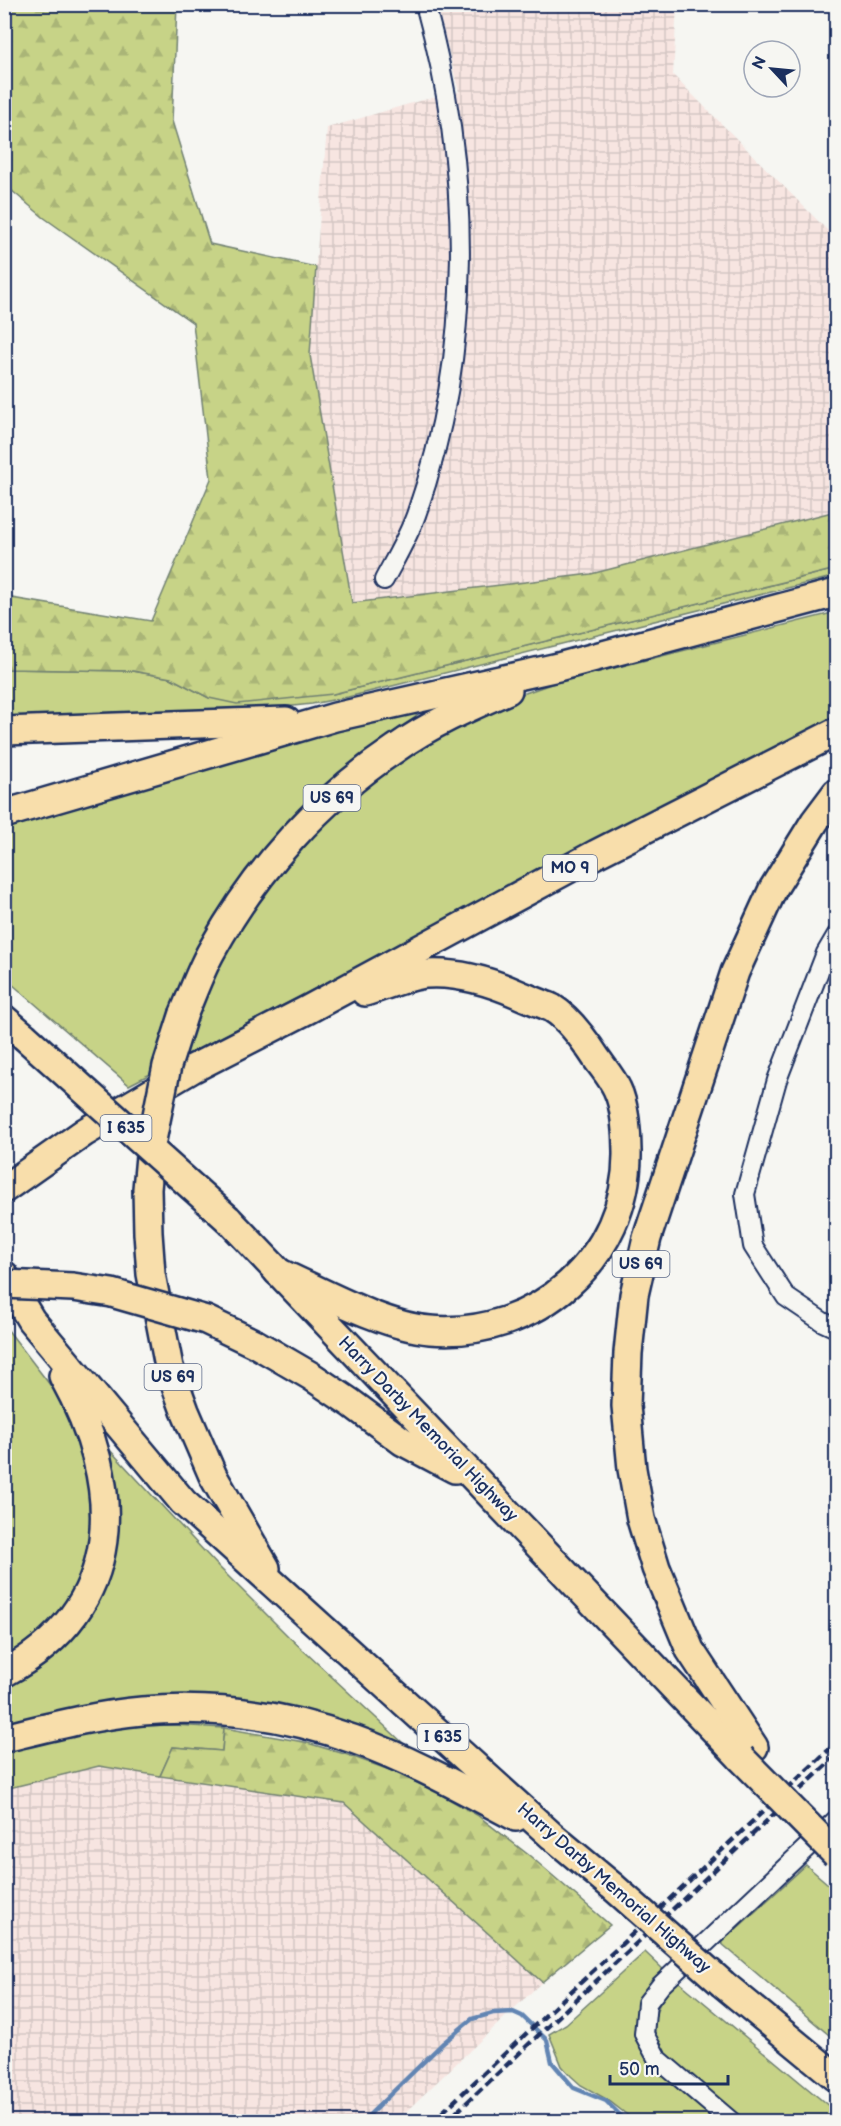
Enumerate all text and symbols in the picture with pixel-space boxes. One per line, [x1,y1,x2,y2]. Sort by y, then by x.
north arrow [742,39,802,99]
text: N [749,54,771,73]
road number: US 69 [304,785,360,811]
road number: MO 9 [543,855,597,881]
road number: I 635 [100,1115,152,1141]
road number: US 69 [612,1251,670,1277]
street label: Harry Darby Memorial Highway [334,1332,523,1527]
road number: US 69 [144,1364,201,1390]
road number: I 635 [418,1724,468,1750]
street label: Harry Darby Memorial Highway [513,1798,716,1978]
scale bar [610,2048,728,2086]
text: 50 m [619,2059,660,2080]

